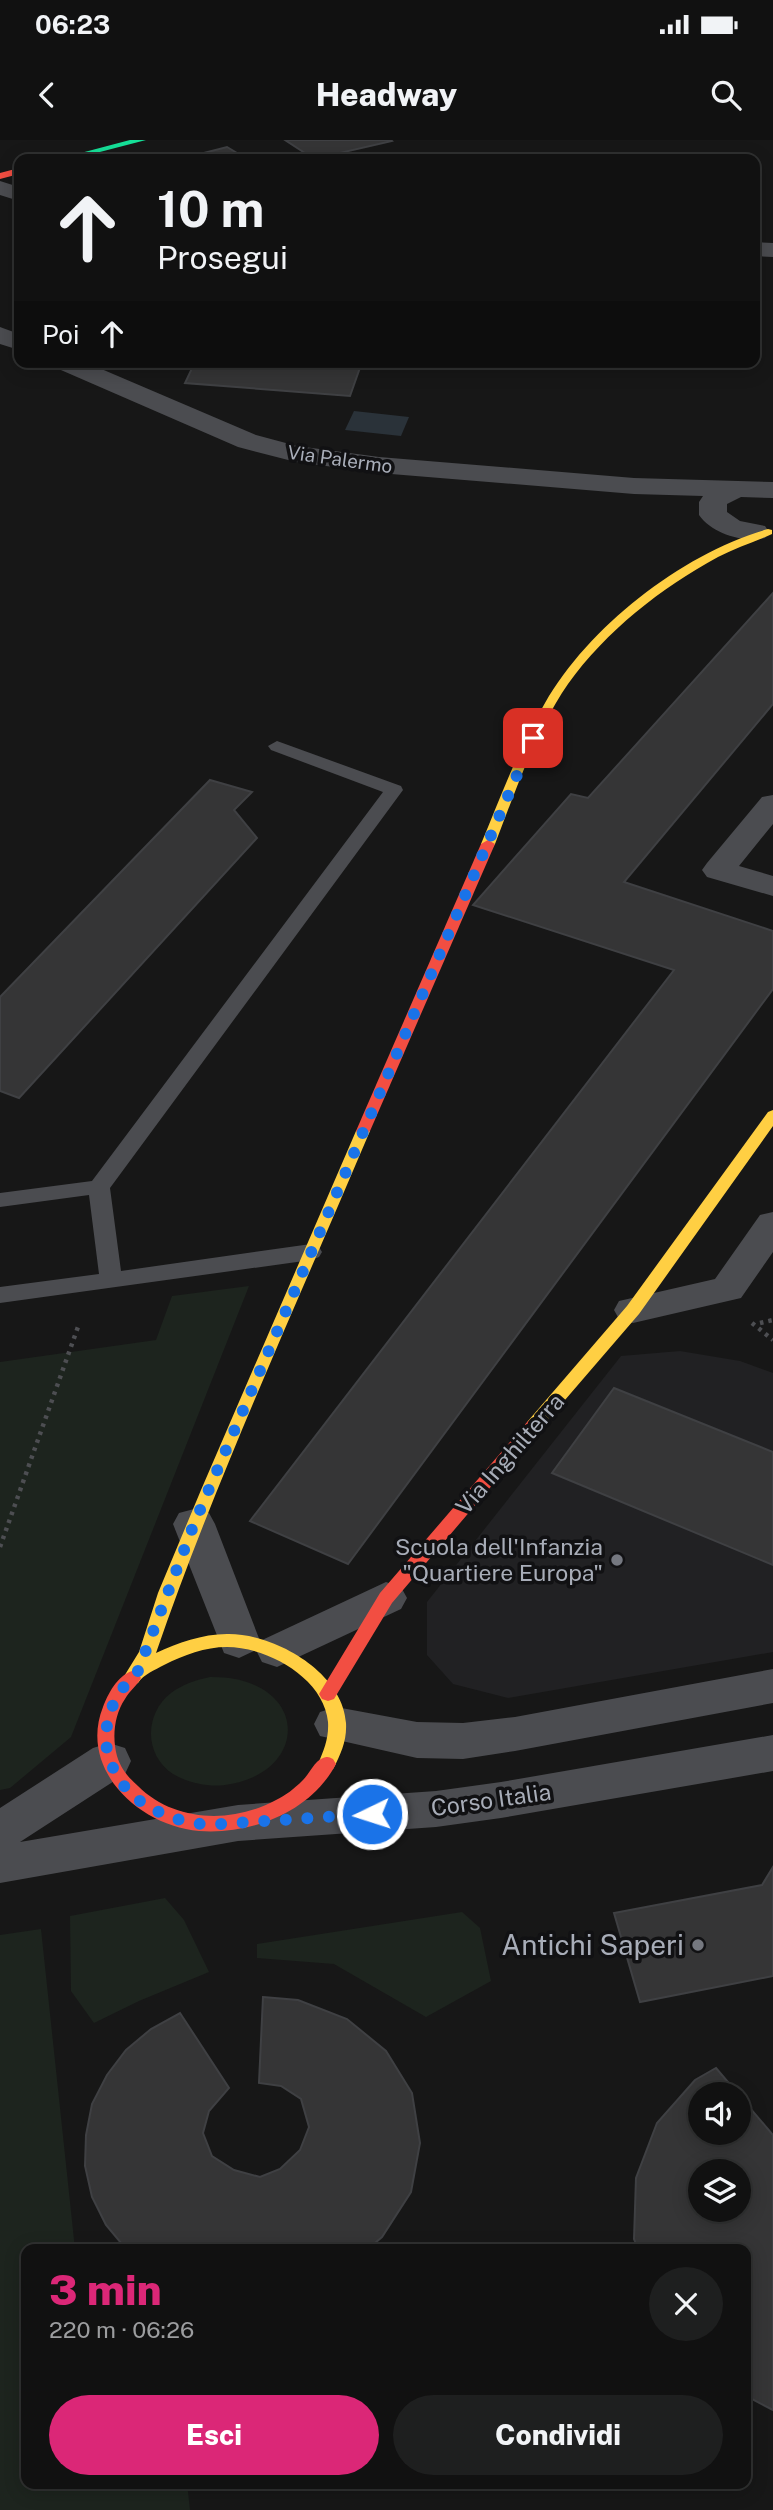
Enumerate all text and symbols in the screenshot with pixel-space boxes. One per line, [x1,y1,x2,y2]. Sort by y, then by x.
text: 06:23 [35,9,110,40]
icon: back [28,76,66,114]
text: Headway [316,76,457,113]
icon: search [707,76,745,114]
text: 10 m [157,180,264,238]
icon: ahead [42,182,133,273]
text: Prosegui [157,239,288,276]
icon: ahead [93,315,131,353]
text: Poi [42,319,79,350]
street label: Via Palermo [286,441,394,477]
pin [503,708,563,768]
icon: arrive [514,719,552,757]
street label: Via Inghilterra [450,1388,569,1519]
place label: Scuola dell'Infanzia "Quartiere Europa" [395,1533,603,1586]
marker: Scuola dell'Infanzia "Quartiere Europa" [609,1552,625,1568]
position arrow [335,1777,409,1851]
street label: Corso Italia [429,1778,553,1821]
place label: Antichi Saperi [501,1928,684,1961]
marker: Antichi Saperi [690,1937,706,1953]
map controls [688,2082,751,2222]
button: sound [688,2082,751,2145]
button: layers [688,2159,751,2222]
text: 3 min [49,2265,162,2314]
button: close [649,2267,723,2341]
text: 220 m · 06:26 [49,2316,194,2343]
button: Esci [49,2395,379,2475]
button: Condividi [393,2395,723,2475]

